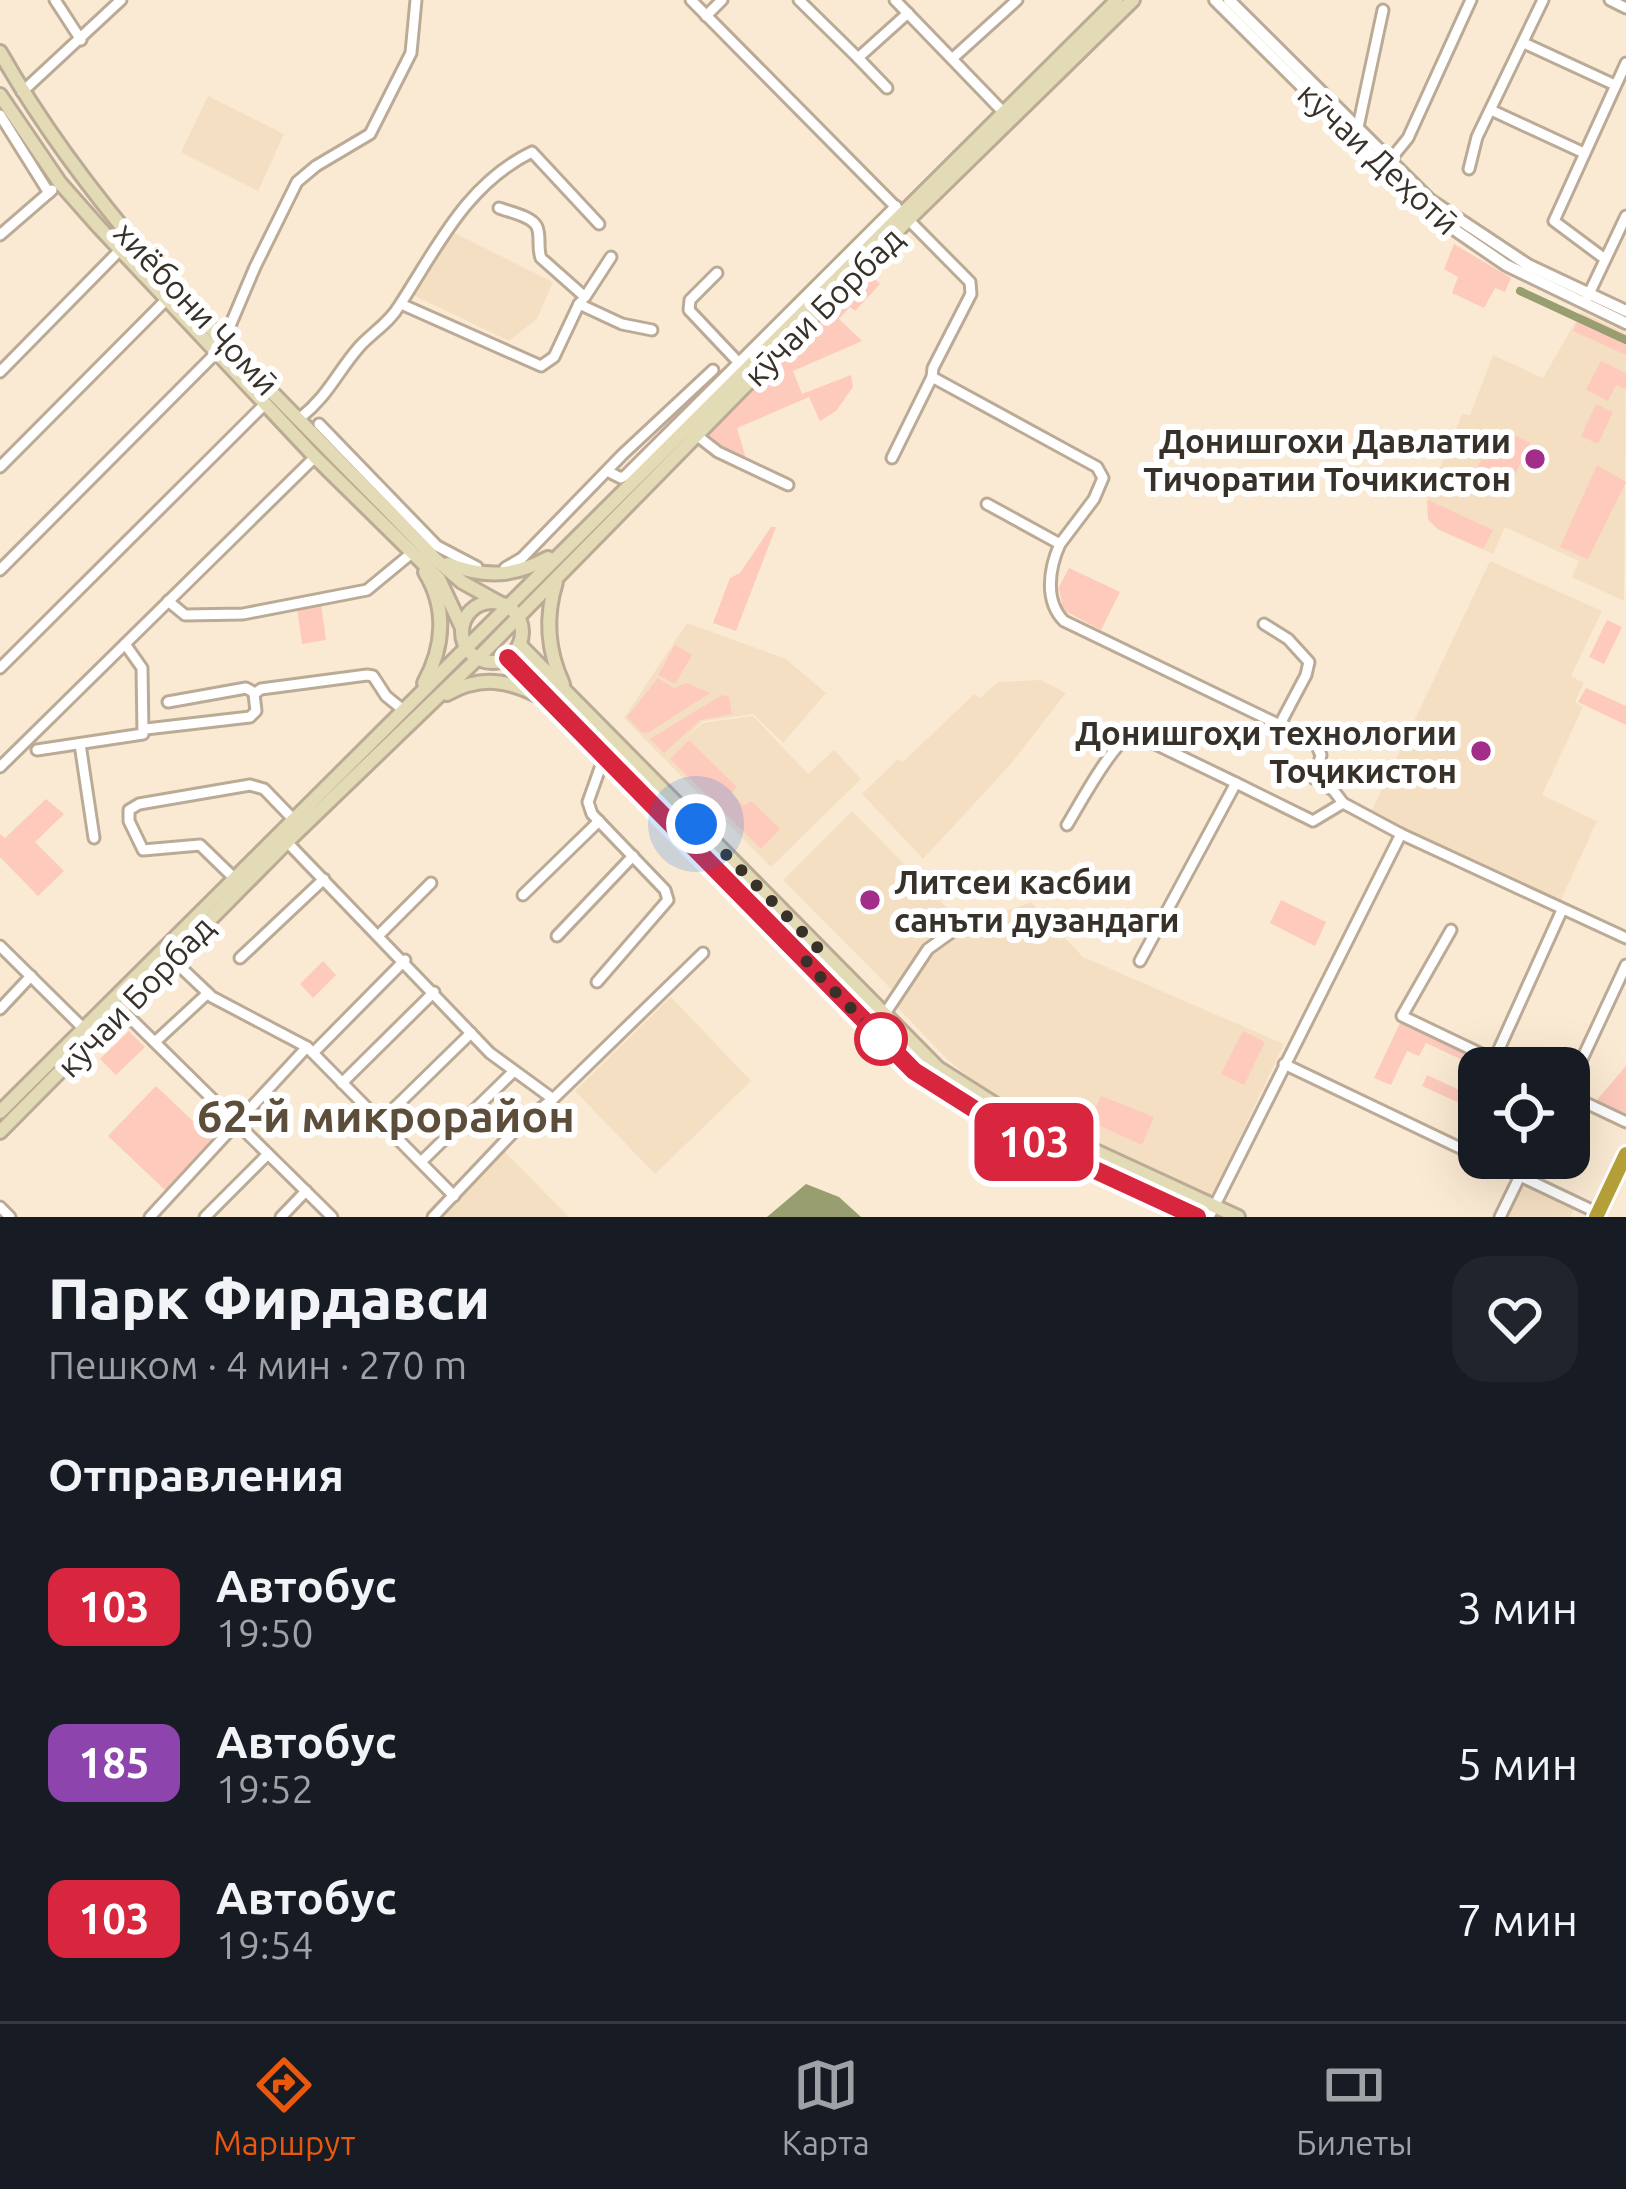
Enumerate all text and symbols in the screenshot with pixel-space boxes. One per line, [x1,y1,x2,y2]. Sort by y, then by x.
street label: кӯчаи Деҳотӣ [1291,74,1467,242]
street label: хиёбони Ҷомӣ [107,214,287,402]
street label: кӯчаи Борбад [736,219,910,393]
place label: Донишгохи Давлатии Тичоратии Точикистон [1143,422,1511,497]
marker: Донишгохи Давлатии Тичоратии Точикистон [1522,446,1548,472]
place label: Донишгоҳи технологии Тоҷикистон [1075,714,1457,789]
marker: Донишгоҳи технологии Тоҷикистон [1468,738,1494,764]
your location [666,794,726,854]
place label: Литсеи касбии санъти дузандаги [894,863,1180,938]
marker: Литсеи касбии санъти дузандаги [857,887,883,913]
street label: кӯчаи Борбад [49,908,221,1084]
unlabelled marker [856,1014,906,1064]
map controls [1458,1047,1590,1179]
button: locate [1458,1047,1590,1179]
district label: 62-й микрорайон [197,1090,575,1141]
line badge: 103 [965,1103,1103,1181]
text: 103 [998,1118,1070,1165]
button: heart [1452,1256,1578,1382]
text: Парк Фирдавси [48,1266,490,1330]
text: Пешком · 4 мин · 270 m [48,1343,467,1386]
text: Отправления [48,1449,344,1500]
text: Автобус [216,1560,397,1611]
text: 3 мин [1457,1582,1578,1633]
text: 103 [78,1583,150,1630]
text: 19:50 [216,1611,314,1654]
text: Автобус [216,1716,397,1767]
text: 5 мин [1457,1738,1578,1789]
text: 185 [78,1739,150,1786]
text: 19:52 [216,1767,314,1810]
text: Автобус [216,1872,397,1923]
text: 7 мин [1457,1894,1578,1945]
text: 103 [78,1895,150,1942]
text: 19:54 [216,1923,314,1966]
tab: Маршрут [213,2052,355,2161]
tab: Карта [782,2052,870,2161]
tab: Билеты [1296,2052,1413,2161]

